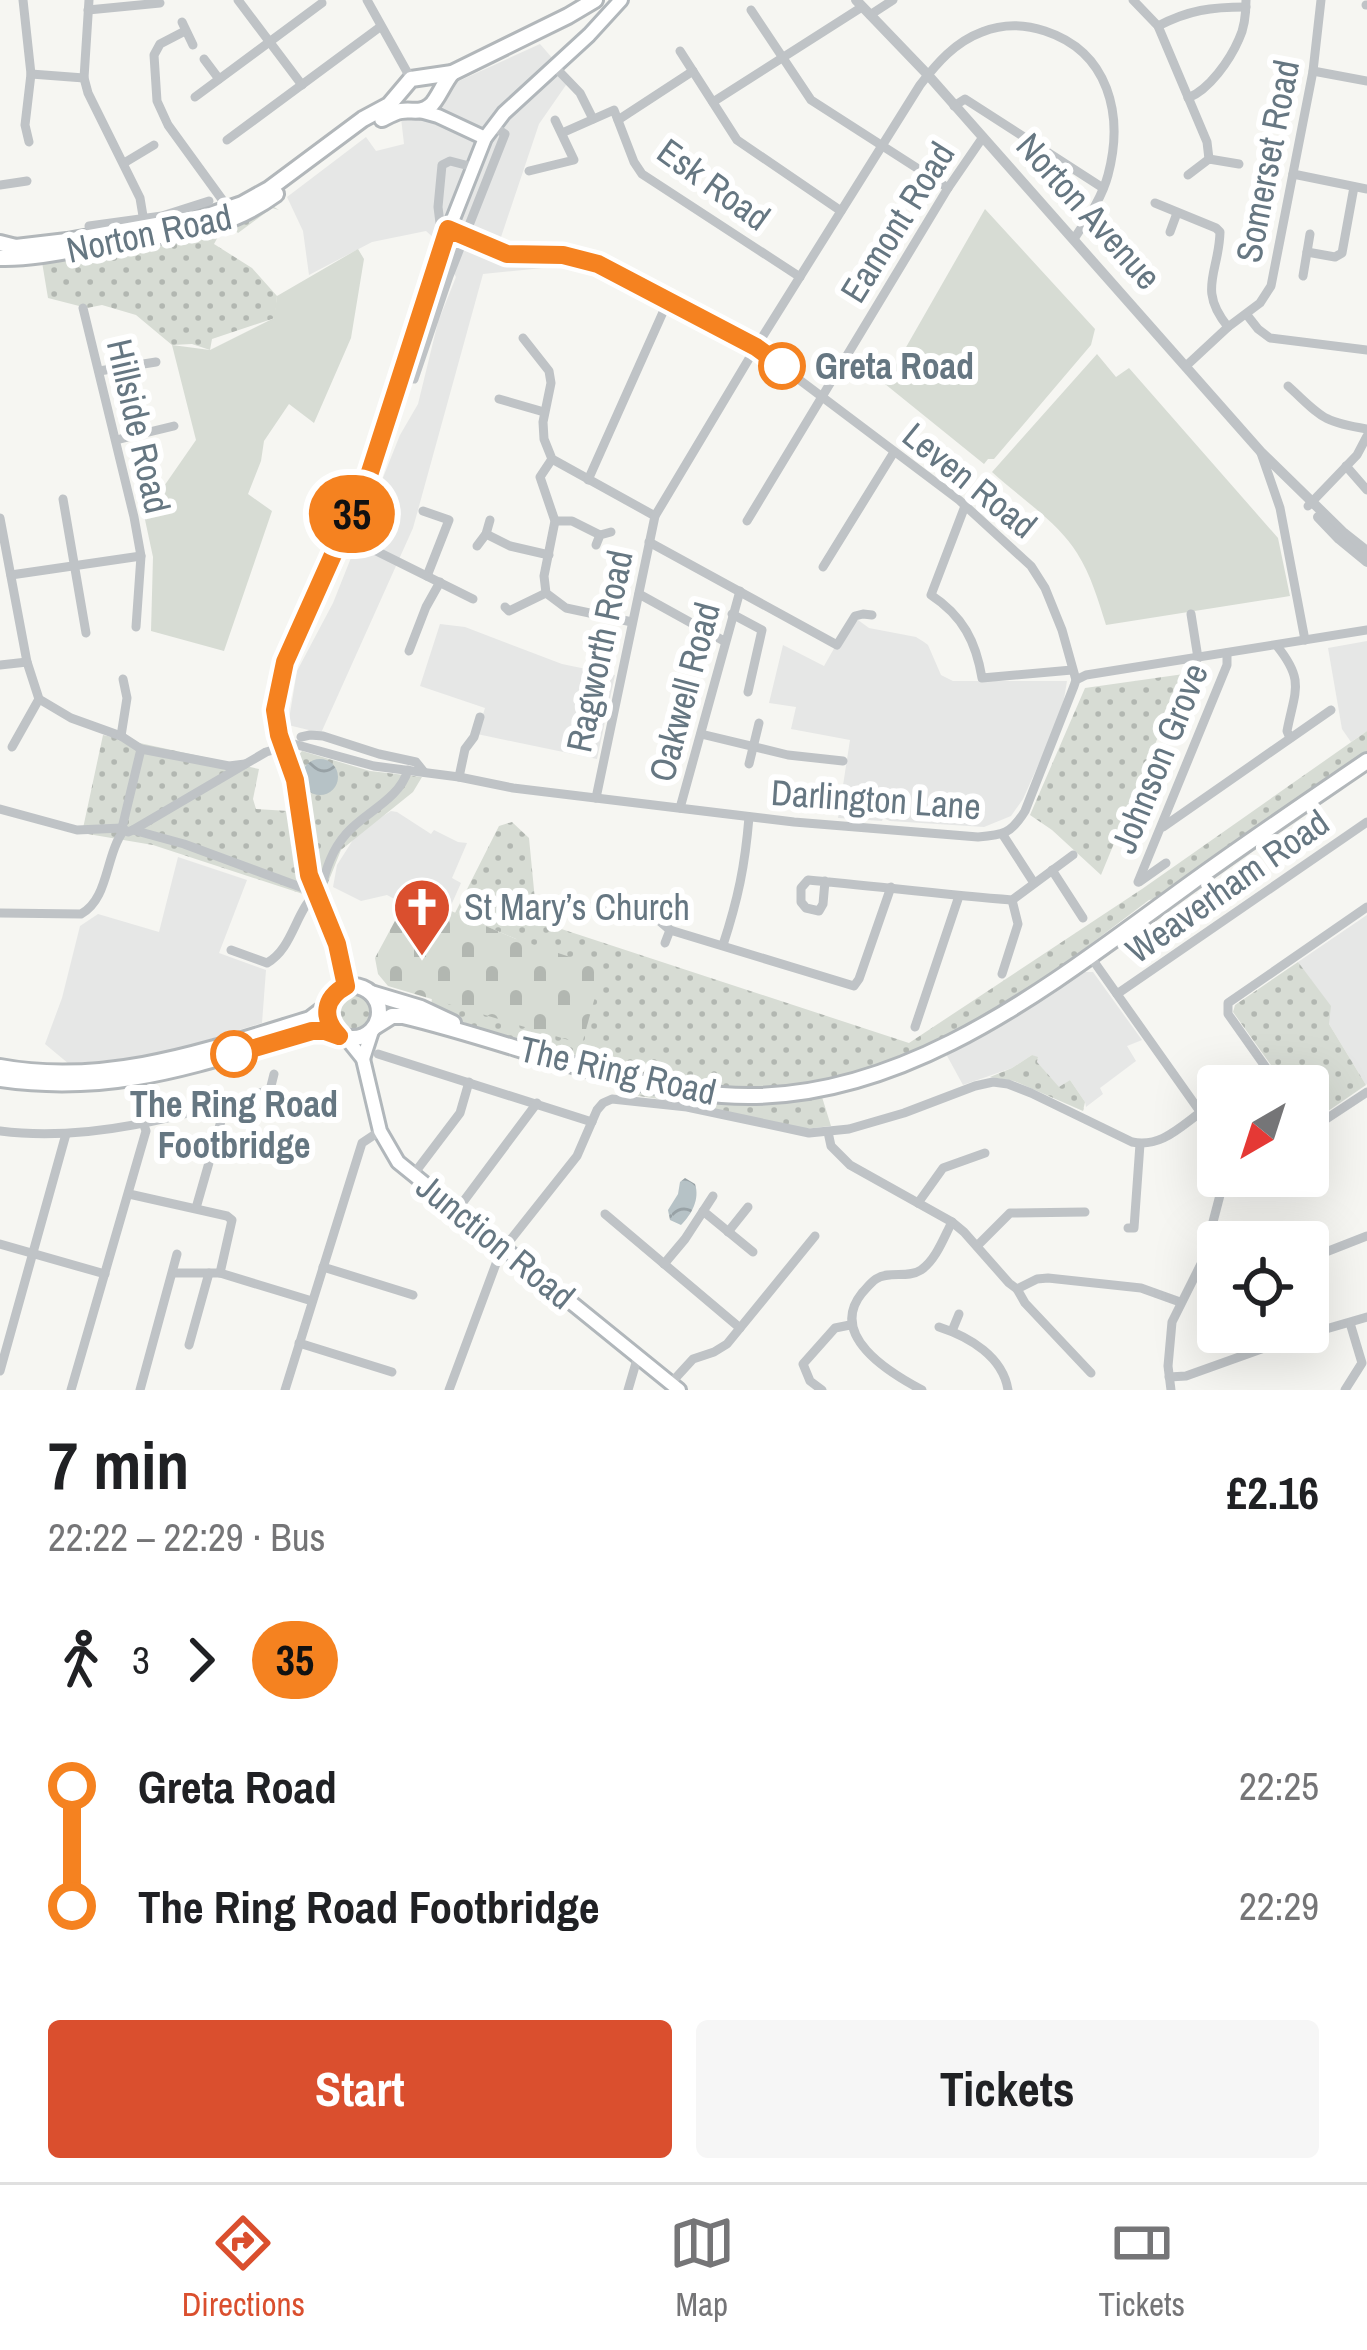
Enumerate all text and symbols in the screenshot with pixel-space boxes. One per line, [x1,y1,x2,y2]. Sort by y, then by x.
street label: Somerset Road [1224,56,1310,266]
street label: Norton Avenue [1006,123,1172,299]
street label: Esk Road [648,127,780,241]
street label: Eamont Road [829,133,965,311]
street label: Norton Road [62,192,236,274]
street label: Hillside Road [96,334,182,518]
place label: Greta Road [815,342,974,390]
marker: Greta Road [760,344,804,388]
street label: Leven Road [893,411,1047,549]
line badge: 35 [298,475,406,553]
text: 35 [333,486,371,542]
street label: Ragworth Road [554,546,644,756]
street label: Oakwell Road [637,597,731,787]
street label: Johnson Grove [1099,656,1219,860]
street label: Darlington Lane [770,768,982,830]
street label: Weaverham Road [1116,798,1338,974]
church icon: St Mary’s Church [391,876,453,958]
place label: St Mary’s Church [464,883,690,931]
street label: The Ring Road [515,1024,721,1116]
marker: The Ring Road Footbridge [212,1032,256,1076]
north arrow [1197,1065,1329,1197]
map controls [1197,1065,1329,1353]
place label: The Ring Road Footbridge [130,1080,338,1169]
street label: Junction Road [407,1162,585,1320]
button: locate [1197,1221,1329,1353]
text: 7 min [48,1421,189,1510]
text: £2.16 [1227,1462,1319,1523]
text: 22:22 – 22:29 · Bus [48,1511,325,1563]
icon: walk [48,1627,114,1693]
icon: forward [168,1627,234,1693]
text: 35 [276,1632,314,1688]
text: 3 [132,1634,150,1686]
text: Greta Road [138,1756,337,1817]
text: 22:25 [1239,1760,1319,1812]
text: The Ring Road Footbridge [138,1876,600,1937]
text: 22:29 [1239,1880,1319,1932]
button: Start [48,2020,672,2158]
button: Tickets [696,2020,1319,2158]
tab: Directions [182,2210,305,2326]
tab: Map [669,2210,735,2326]
tab: Tickets [1099,2210,1185,2326]

